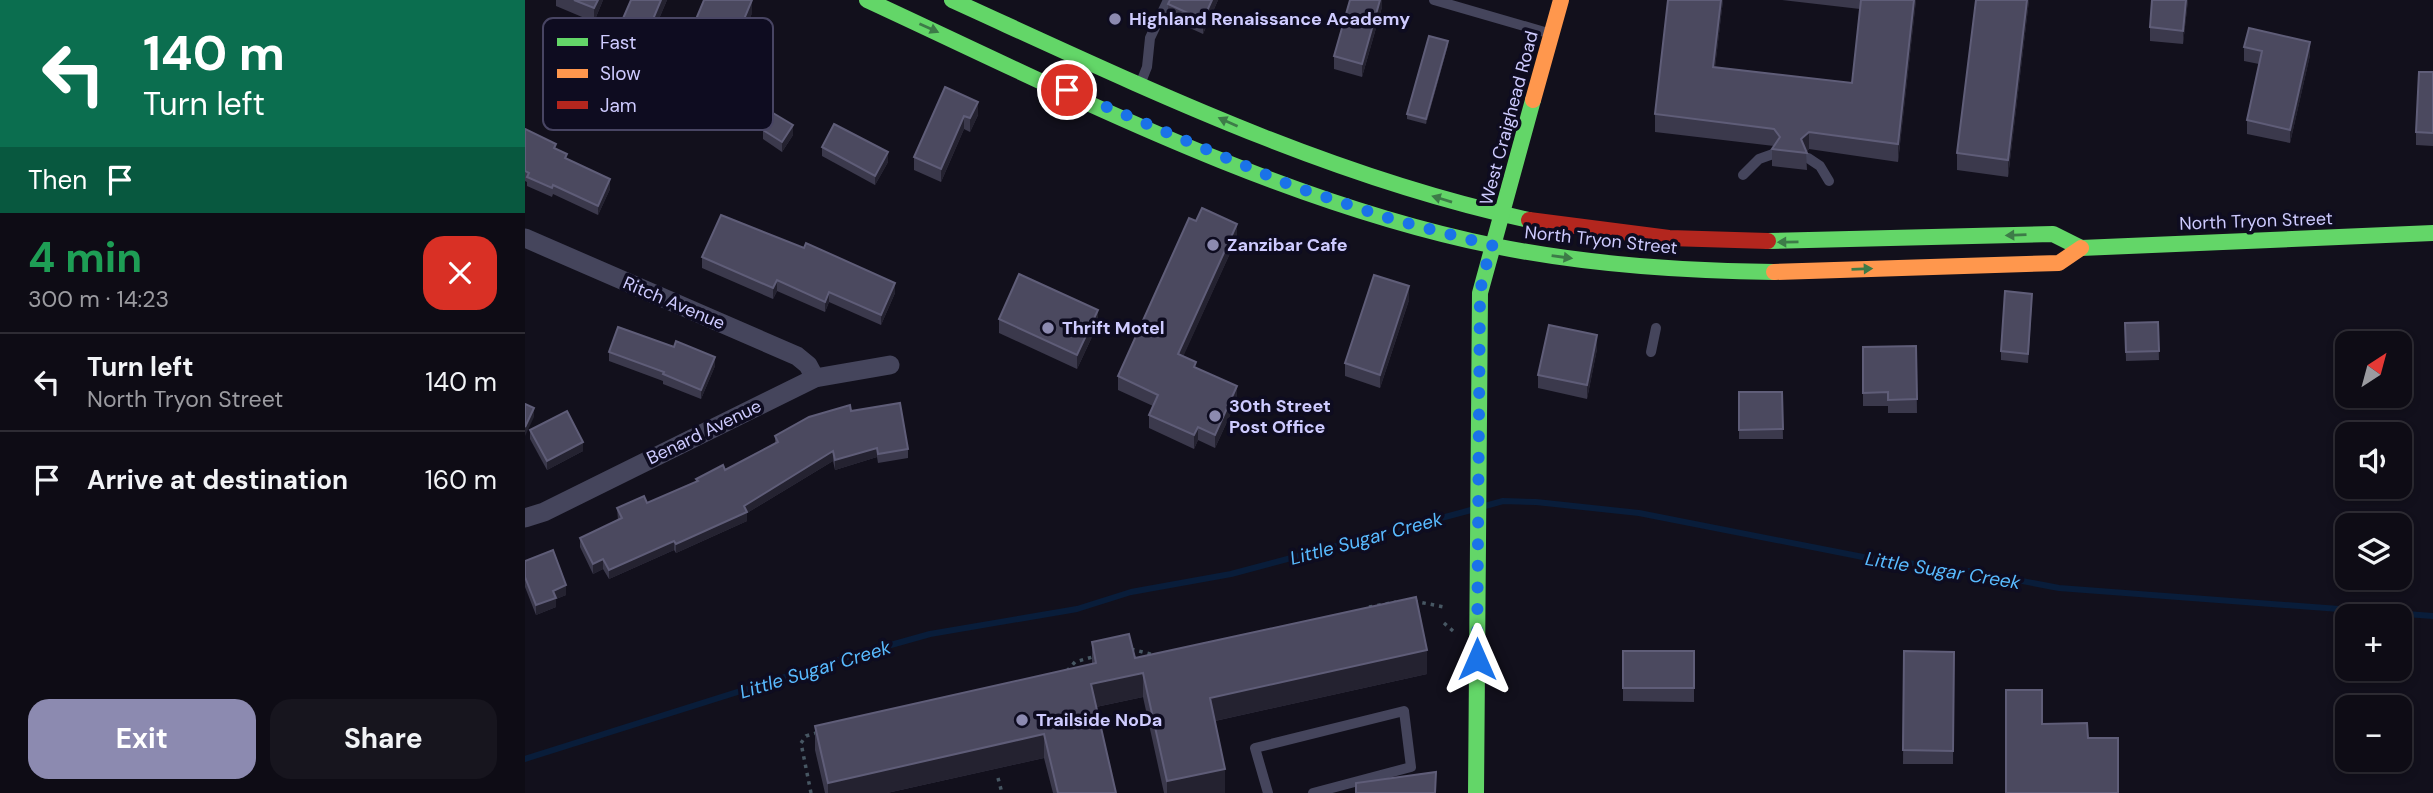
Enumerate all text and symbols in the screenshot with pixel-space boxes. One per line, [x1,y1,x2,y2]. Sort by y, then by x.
place label: Highland Renaissance Academy [1129,7,1410,31]
marker: Highland Renaissance Academy [1107,11,1123,27]
legend [543,18,773,130]
text: 140 m [143,21,285,85]
one-way arrow [919,23,940,34]
icon: left [28,28,119,119]
street label: West Craighead Road [1474,28,1544,208]
text: Fast [600,30,636,55]
pin [1037,60,1097,120]
text: Slow [600,61,641,86]
icon: arrive [1048,71,1086,109]
text: Turn left [143,83,265,125]
text: Jam [600,93,637,118]
one-way arrow [1218,116,1238,128]
icon: arrive [101,161,139,199]
text: Then [28,163,87,197]
one-way arrow [1431,193,1452,203]
street label: North Tryon Street [2179,206,2333,236]
street label: North Tryon Street [1523,220,1679,260]
text: 4 min [28,230,142,285]
one-way arrow [2004,230,2026,241]
place label: Zanzibar Cafe [1227,233,1348,257]
button: close [423,236,497,310]
marker: Zanzibar Cafe [1205,237,1221,253]
one-way arrow [1777,237,1799,248]
one-way arrow [1551,252,1573,263]
one-way arrow [1851,263,1873,274]
street label: Ritch Avenue [619,271,729,335]
text: 300 m · 14:23 [28,284,169,314]
place label: Thrift Motel [1062,316,1165,340]
marker: Thrift Motel [1040,320,1056,336]
north arrow [2335,331,2411,408]
map controls [2335,331,2412,772]
text: Turn left [87,350,194,384]
icon: left [28,363,66,401]
text: 140 m [425,365,497,399]
text: North Tryon Street [87,384,283,414]
street label: Benard Avenue [643,394,765,470]
place label: 30th Street Post Office [1229,394,1331,439]
marker: 30th Street Post Office [1207,408,1223,424]
button: sound [2335,422,2412,499]
icon: arrive [28,461,66,499]
text: Arrive at destination [87,463,348,497]
text: 160 m [425,463,497,497]
water label: Little Sugar Creek [1287,506,1445,571]
button: layers [2335,513,2412,590]
water label: Little Sugar Creek [1863,546,2023,595]
button: + [2335,604,2412,681]
position arrow [1440,622,1514,696]
water label: Little Sugar Creek [736,635,894,704]
button: − [2335,695,2412,772]
button: Exit [28,699,256,779]
button: Share [270,699,497,779]
place label: Trailside NoDa [1036,708,1162,732]
marker: Trailside NoDa [1014,712,1030,728]

